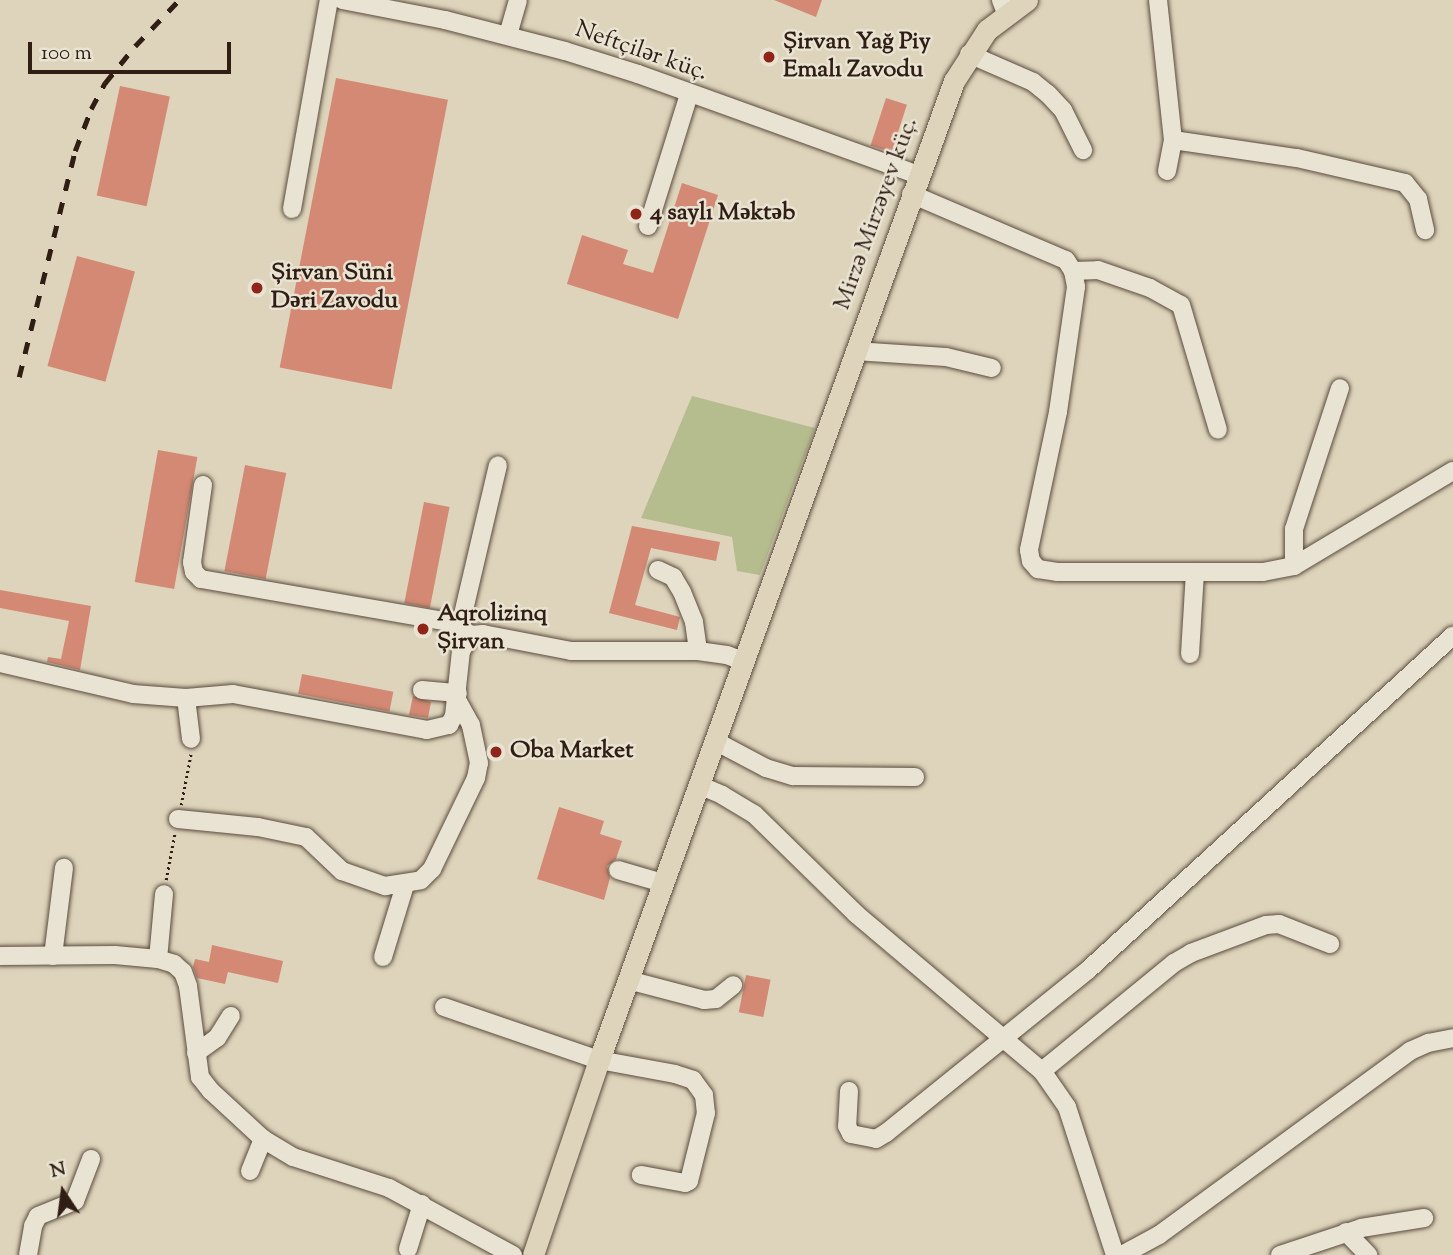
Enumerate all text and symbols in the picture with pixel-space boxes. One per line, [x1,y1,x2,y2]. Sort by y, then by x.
street label: Neftçilər küç. [571,16,711,88]
scale bar [32,28,234,72]
place label: Şirvan Yağ Piy Emalı Zavodu [783,29,931,85]
text: 100 m [41,39,92,69]
marker: Şirvan Yağ Piy Emalı Zavodu [761,49,777,65]
street label: Mirzə Mirzəyev küç. [829,114,925,314]
place label: 4 saylı Məktəb [650,200,795,228]
marker: 4 saylı Məktəb [628,206,644,222]
place label: Şirvan Süni Dəri Zavodu [271,260,398,316]
marker: Şirvan Süni Dəri Zavodu [249,280,265,296]
place label: Aqrolizinq Şirvan [437,601,547,657]
marker: Aqrolizinq Şirvan [415,621,431,637]
place label: Oba Market [510,738,633,766]
marker: Oba Market [488,744,504,760]
text: N [48,1156,69,1186]
north arrow [28,1157,98,1227]

